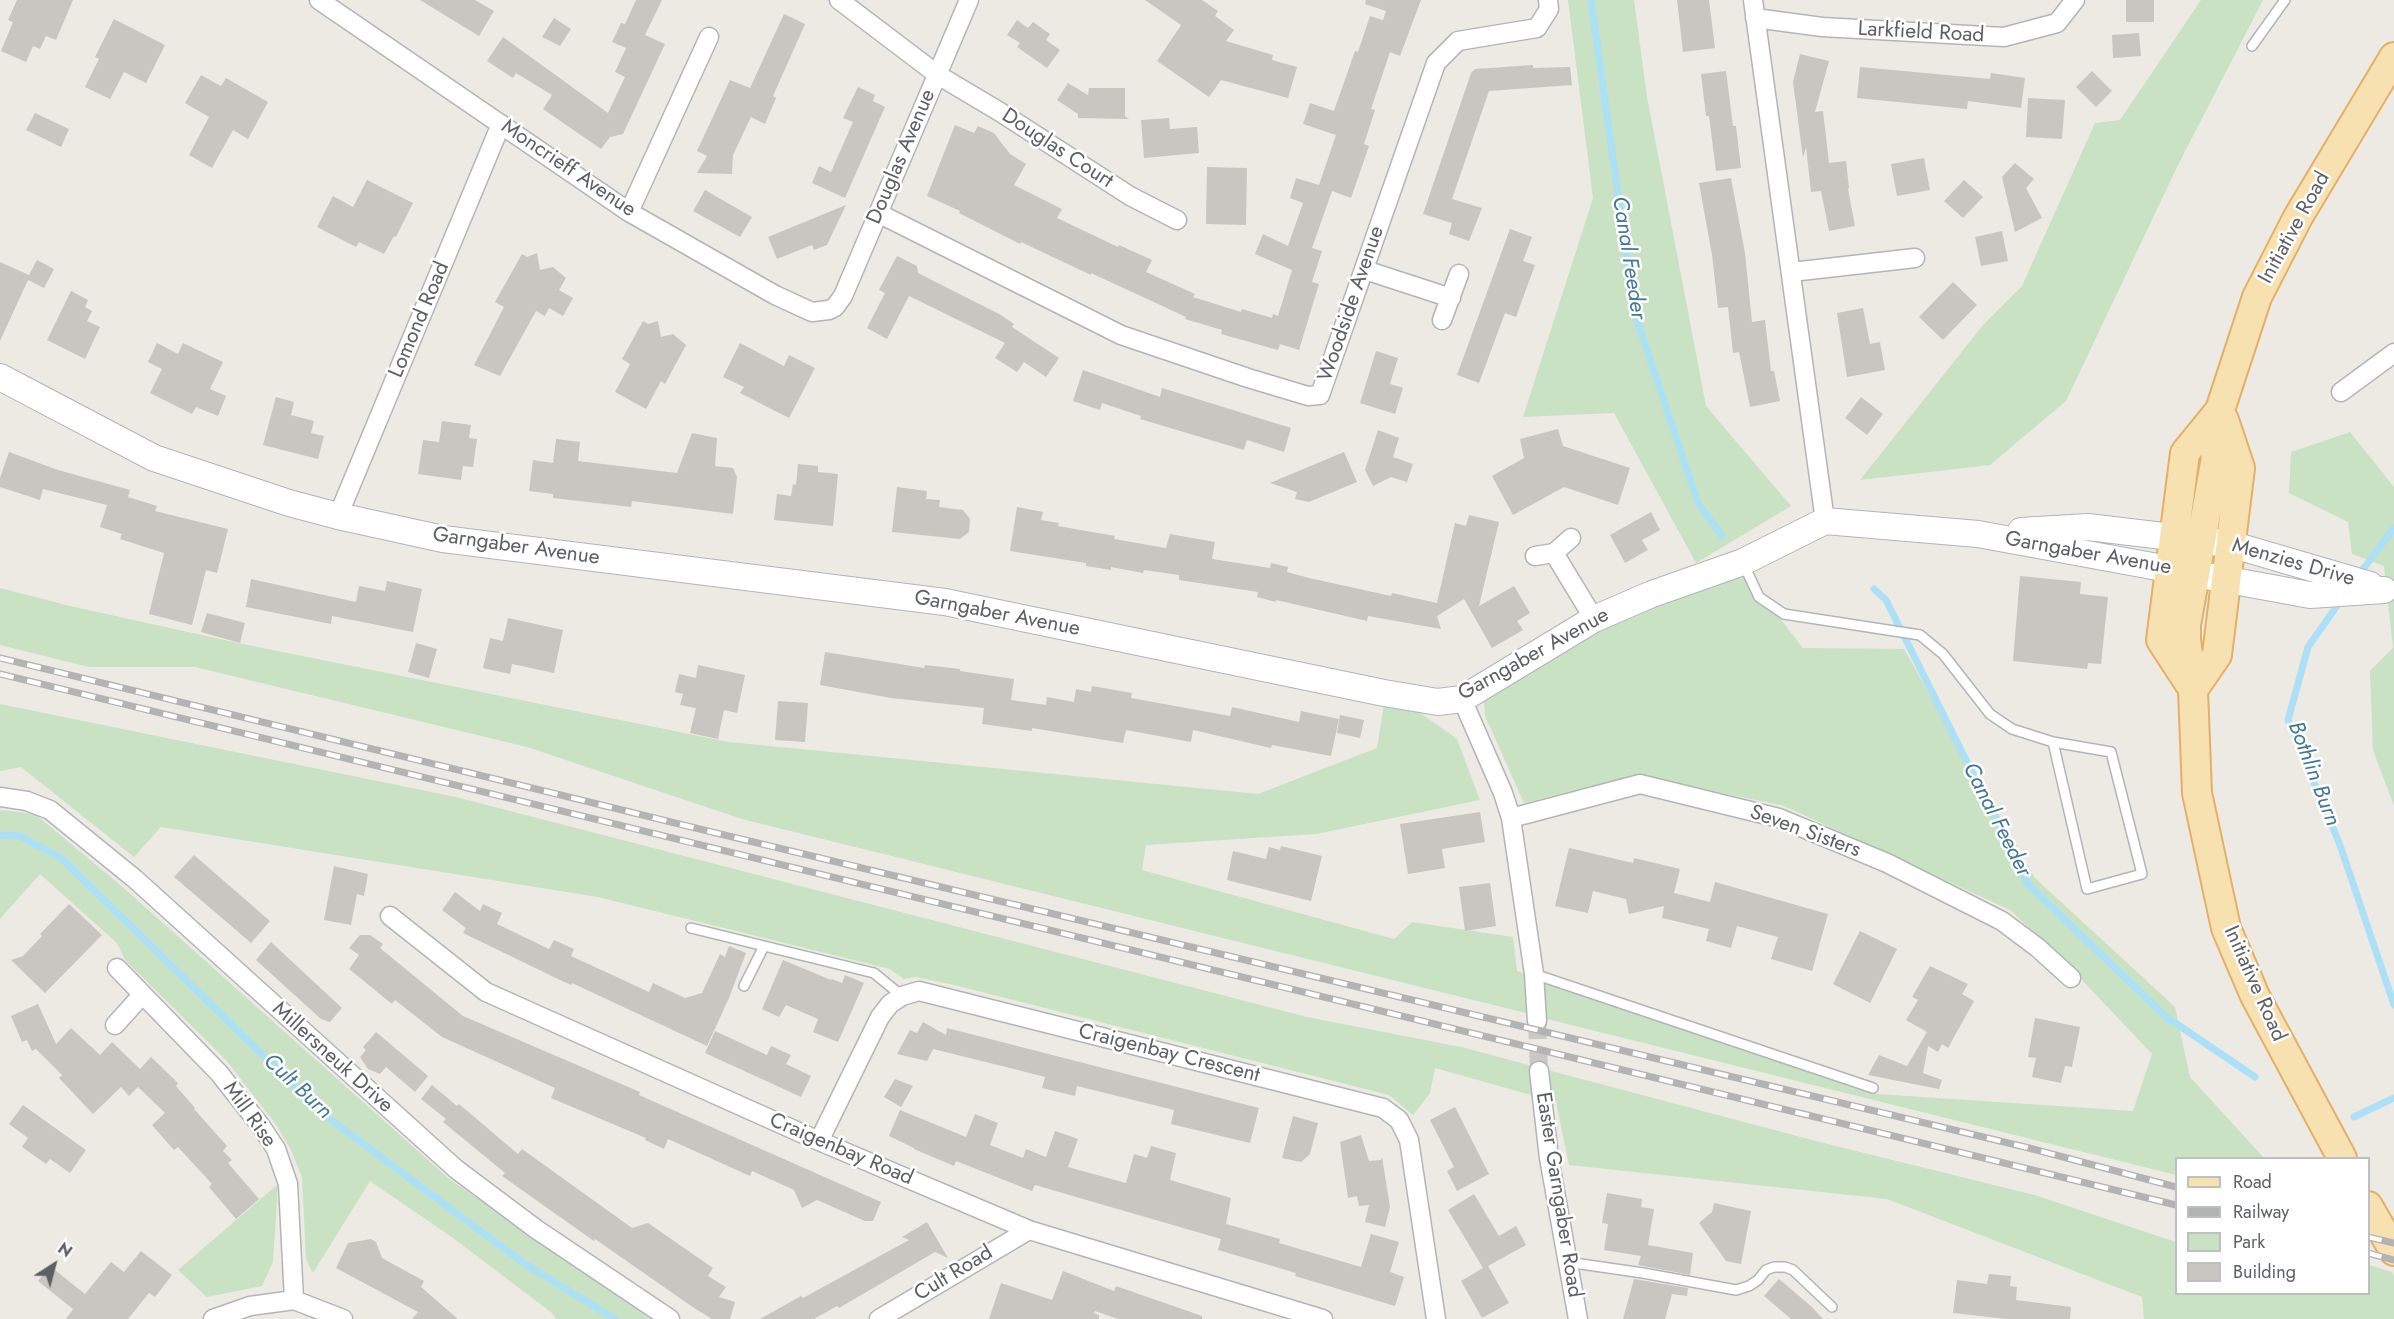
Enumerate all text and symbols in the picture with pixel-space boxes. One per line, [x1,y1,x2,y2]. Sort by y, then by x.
street label: Larkfield Road [1857,17,1985,49]
street label: Douglas Avenue [862,86,942,228]
street label: Douglas Court [997,104,1117,194]
street label: Moncrieff Avenue [496,115,640,223]
street label: Initiative Road [2254,168,2336,288]
water label: Canal Feeder [1605,195,1651,321]
street label: Woodside Avenue [1314,223,1390,385]
street label: Lomond Road [384,258,456,382]
street label: Garngaber Avenue [431,523,601,571]
street label: Garngaber Avenue [2003,527,2173,581]
street label: Menzies Drive [2229,533,2357,593]
street label: Garngaber Avenue [912,586,1082,642]
street label: Garngaber Avenue [1454,603,1614,707]
water label: Bothlin Burn [2281,718,2345,830]
water label: Canal Feeder [1956,759,2036,881]
street label: Seven Sisters [1746,800,1864,864]
street label: Initiative Road [2217,922,2291,1046]
street label: Millersneuk Drive [266,997,398,1119]
street label: Craigenbay Crescent [1076,1019,1262,1089]
water label: Cult Burn [257,1049,337,1125]
street label: Mill Rise [217,1077,281,1153]
street label: Easter Garngaber Road [1529,1090,1587,1300]
street label: Craigenbay Road [765,1108,917,1192]
legend [2175,1157,2370,1295]
text: Road [2233,1169,2272,1195]
text: Railway [2233,1199,2289,1225]
text: Park [2233,1229,2265,1255]
north arrow [24,1235,84,1295]
text: N [53,1237,77,1263]
street label: Cult Road [910,1241,998,1307]
text: Building [2233,1259,2296,1285]

